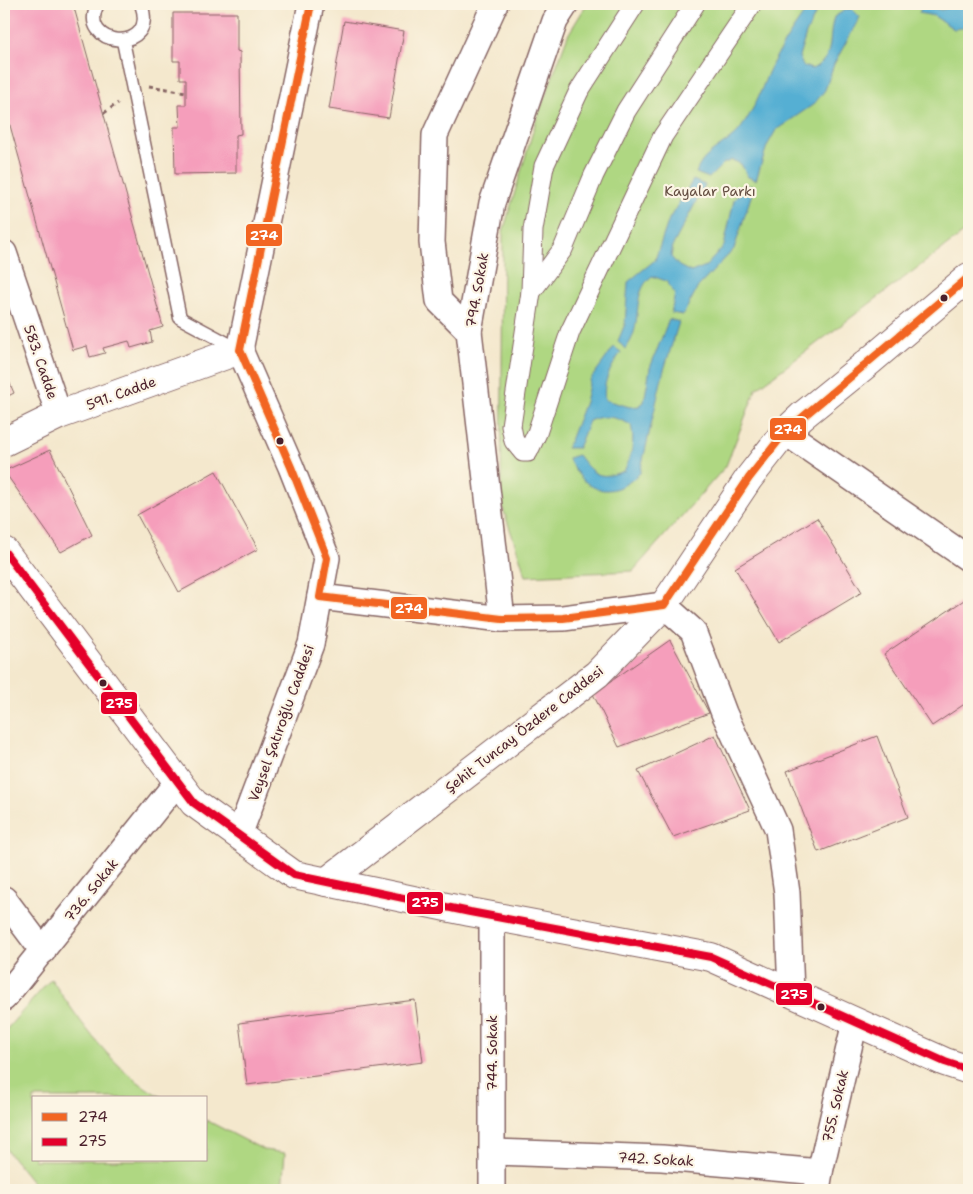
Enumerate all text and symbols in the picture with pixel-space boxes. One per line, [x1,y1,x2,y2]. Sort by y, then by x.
park label: Kayalar Parkı [664,182,756,200]
line badge: 274 [245,223,283,247]
text: 274 [250,226,278,244]
street label: 794. Sokak [462,251,492,329]
unlabelled marker [939,293,949,303]
street label: 583. Cadde [20,323,62,402]
street label: 591. Cadde [84,372,158,414]
line badge: 274 [769,417,807,441]
text: 274 [774,420,802,438]
unlabelled marker [275,436,285,446]
line badge: 274 [390,596,428,620]
text: 274 [395,599,423,617]
street label: Veysel Şatıroğlu Caddesi [244,642,318,804]
street label: Şehit Tuncay Özdere Caddesi [441,662,607,796]
unlabelled marker [98,678,108,688]
line badge: 275 [100,691,138,715]
text: 275 [105,694,133,712]
street label: 736. Sokak [60,855,122,925]
line badge: 275 [406,891,444,915]
text: 275 [411,893,439,911]
line badge: 275 [775,982,813,1006]
text: 275 [780,985,808,1003]
unlabelled marker [816,1002,826,1012]
street label: 744. Sokak [483,1015,501,1091]
street label: 755. Sokak [818,1068,852,1144]
legend [32,1096,208,1162]
text: 274 [78,1107,108,1127]
text: 275 [78,1131,107,1151]
street label: 742. Sokak [618,1148,694,1170]

